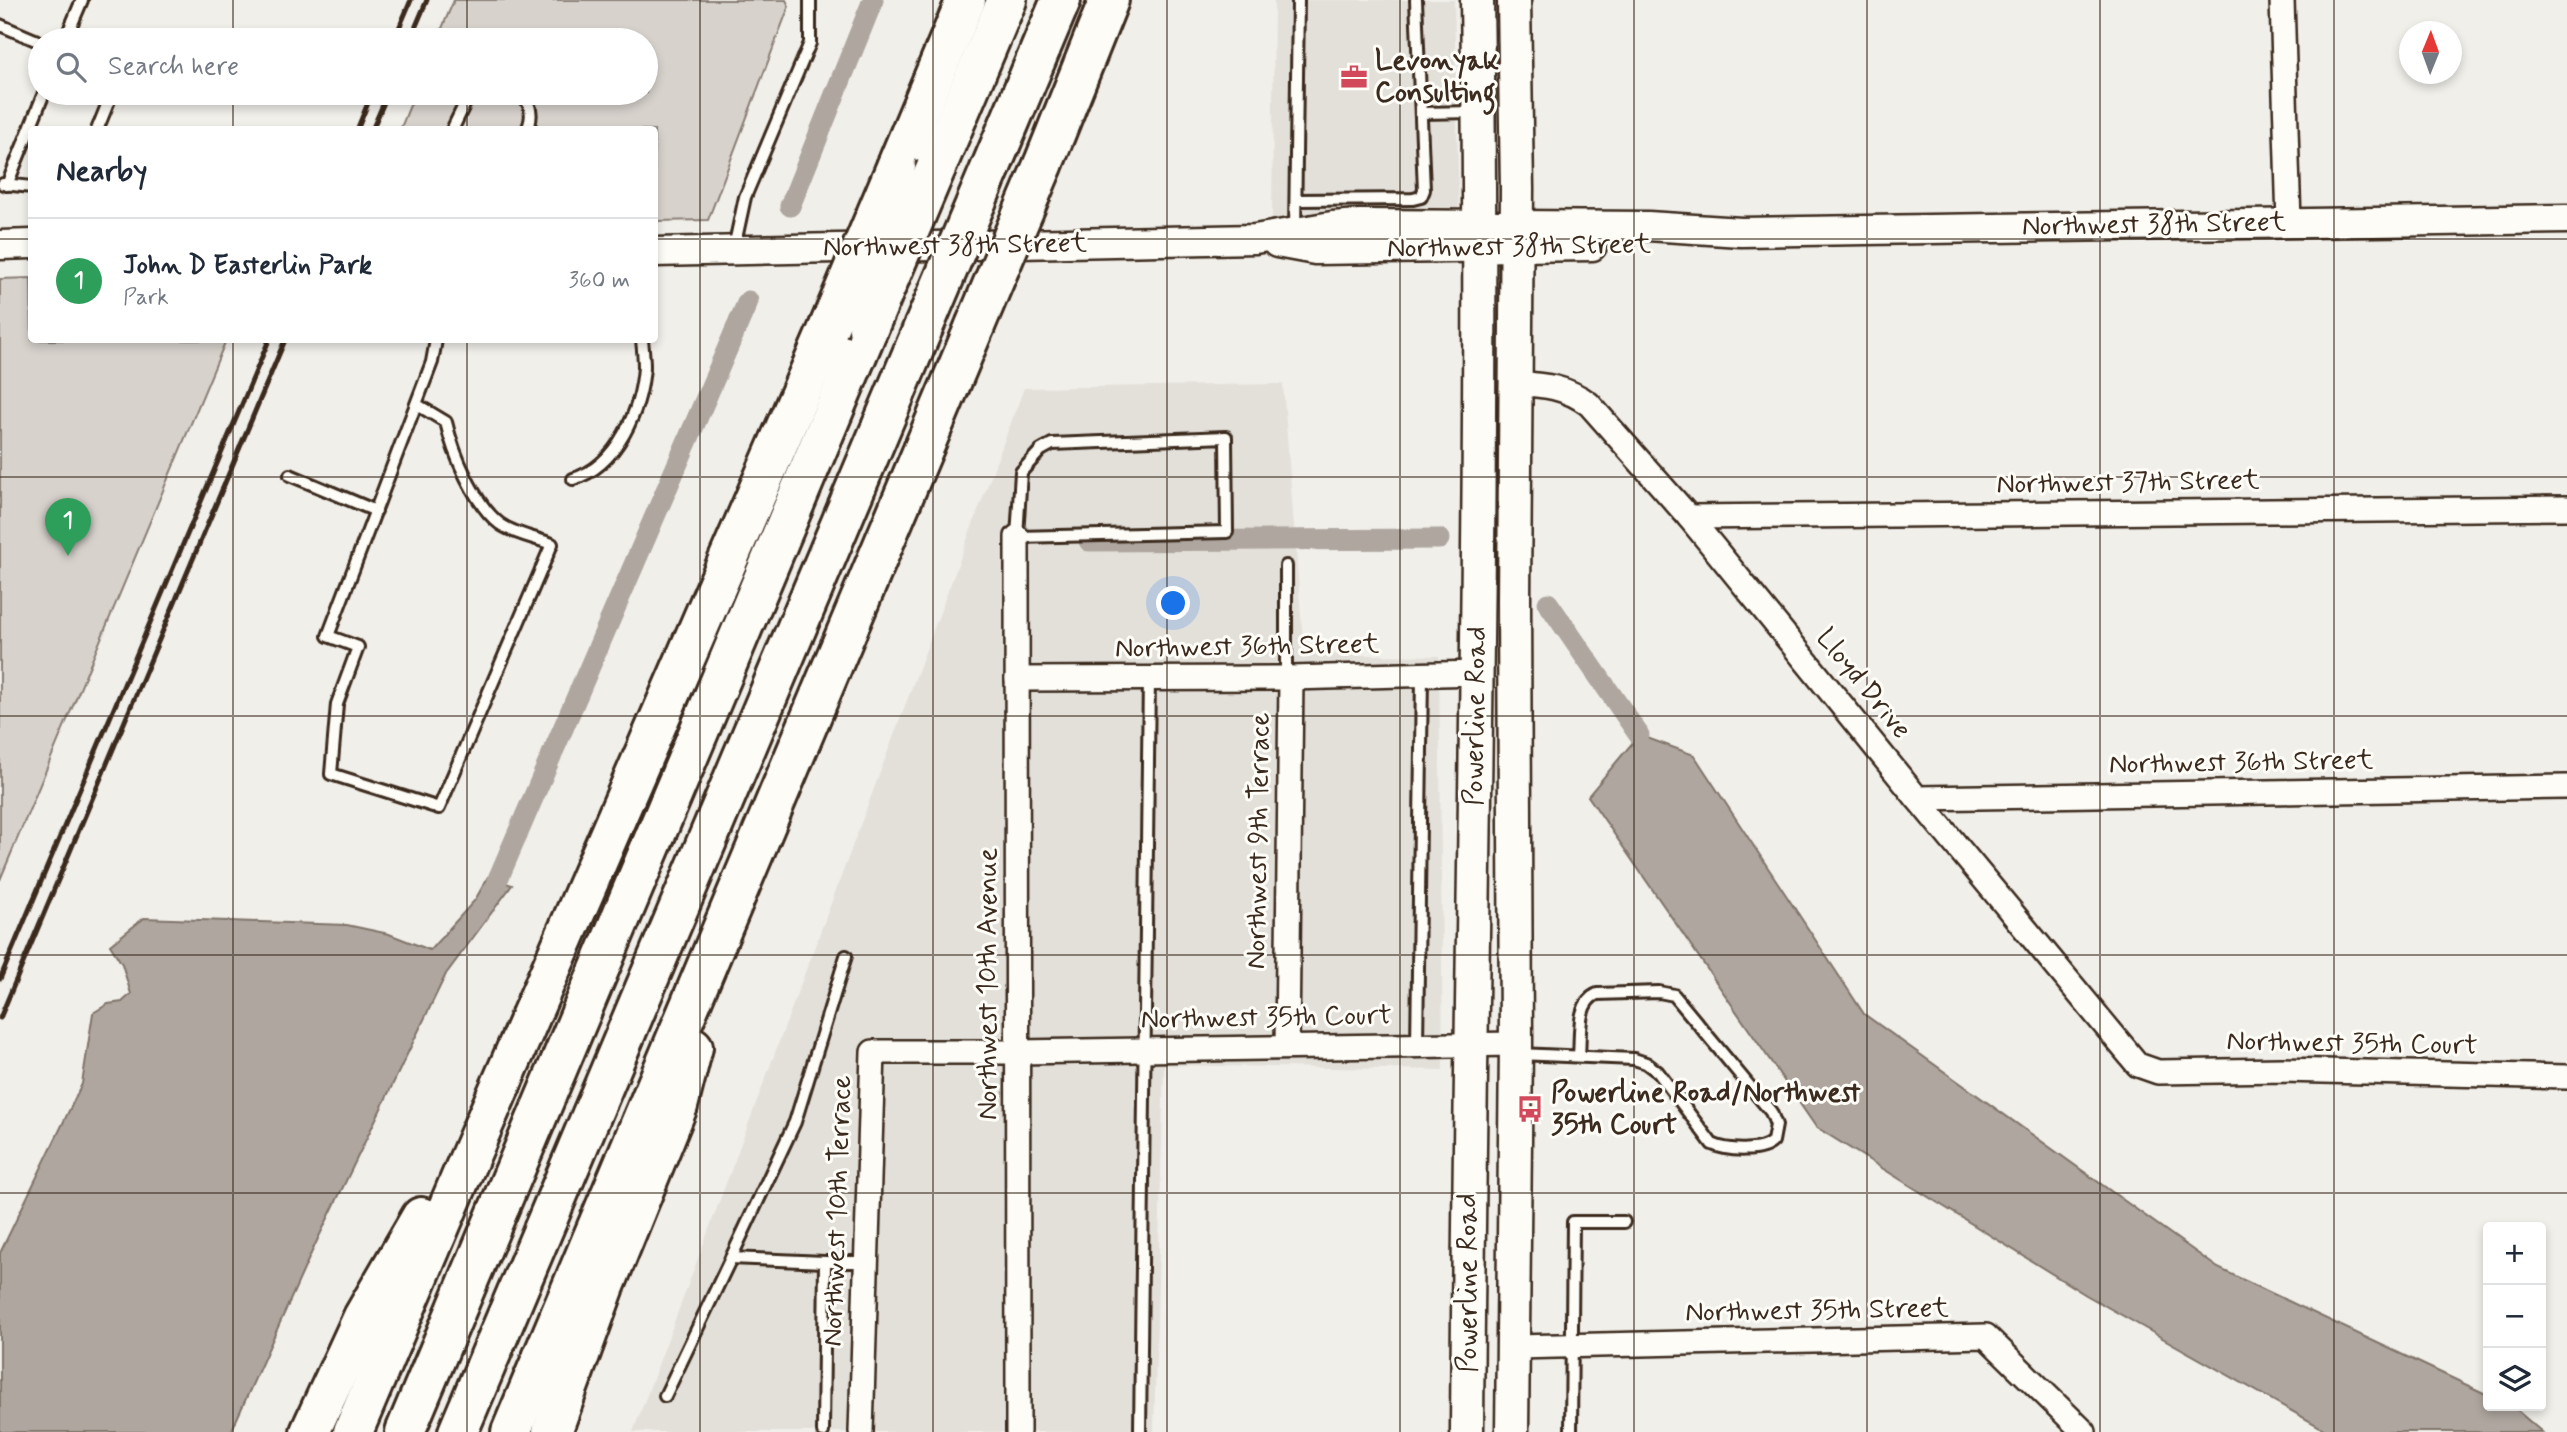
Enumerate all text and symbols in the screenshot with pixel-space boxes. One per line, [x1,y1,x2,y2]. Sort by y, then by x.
north arrow [2399,21,2462,84]
search box [28,28,658,105]
place label: Levonyak Consulting [1375,43,1499,115]
icon: search [52,48,90,86]
text: Search here [108,50,239,84]
office icon: Levonyak Consulting [1339,62,1369,92]
text: Nearby [56,152,147,191]
street label: Northwest 38th Street [2022,204,2287,246]
street label: Northwest 38th Street [823,225,1088,267]
street label: Northwest 38th Street [1387,226,1652,268]
text: John D Easterlin Park [123,249,372,283]
text: 1 [74,266,84,296]
text: 360 m [569,266,630,296]
text: Park [123,283,169,313]
street label: Northwest 37th Street [1996,462,2260,504]
pin: 1 [45,498,91,556]
your location [1156,586,1190,620]
street label: Lloyd Drive [1807,621,1919,747]
street label: Northwest 36th Street [1114,626,1380,668]
street label: Powerline Road [1456,626,1496,806]
street label: Northwest 9th Terrace [1238,712,1280,970]
street label: Northwest 36th Street [2108,742,2374,784]
street label: Northwest 10th Avenue [970,848,1007,1120]
street label: Northwest 35th Court [1140,997,1392,1039]
street label: Northwest 35th Court [2226,1023,2478,1065]
street label: Northwest 10th Terrace [815,1075,861,1347]
place label: Powerline Road/Northwest 35th Court [1551,1075,1861,1144]
bus stop icon: Powerline Road/Northwest 35th Court [1515,1094,1545,1124]
street label: Powerline Road [1450,1193,1487,1373]
map controls [2483,1222,2546,1411]
button: + [2483,1222,2546,1285]
button: − [2483,1285,2546,1348]
street label: Northwest 35th Street [1685,1290,1950,1332]
button: layers [2483,1348,2546,1411]

